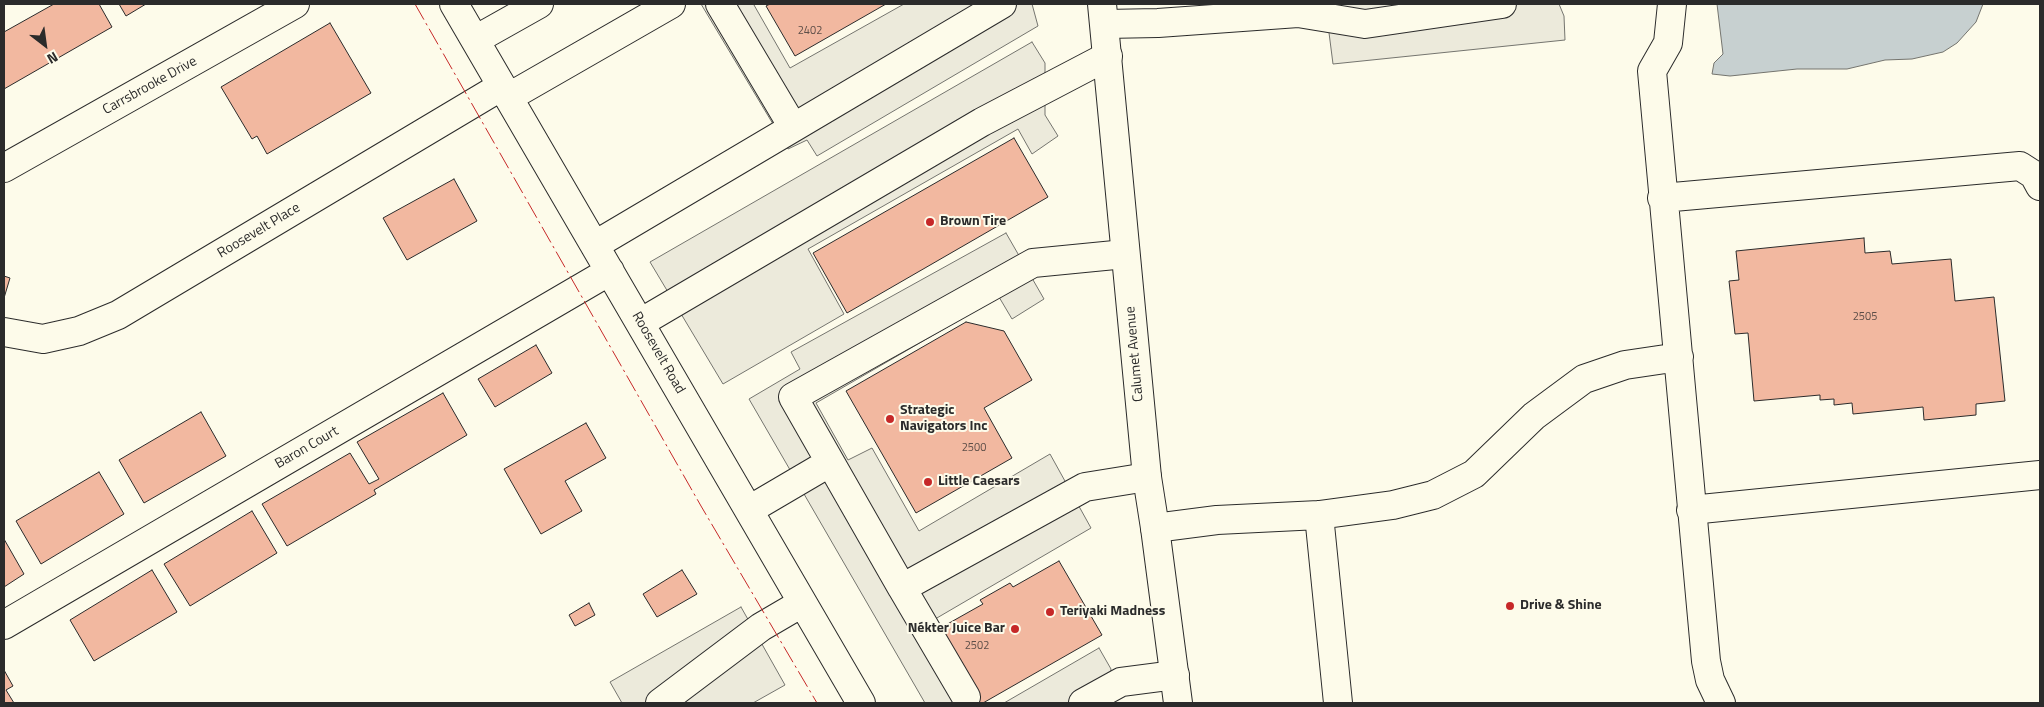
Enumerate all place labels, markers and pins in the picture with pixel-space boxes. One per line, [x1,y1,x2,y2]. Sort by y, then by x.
place label: Brown Tire [940,214,1006,230]
marker: Brown Tire [924,216,936,228]
place label: Strategic Navigators Inc [900,403,987,436]
marker: Strategic Navigators Inc [884,413,896,425]
place label: Little Caesars [938,474,1020,490]
marker: Little Caesars [922,476,934,488]
place label: Drive & Shine [1520,598,1602,614]
marker: Drive & Shine [1504,600,1516,612]
place label: Teriyaki Madness [1060,604,1165,620]
marker: Teriyaki Madness [1044,606,1056,618]
place label: Nékter Juice Bar [908,621,1005,637]
marker: Nékter Juice Bar [1009,623,1021,635]

